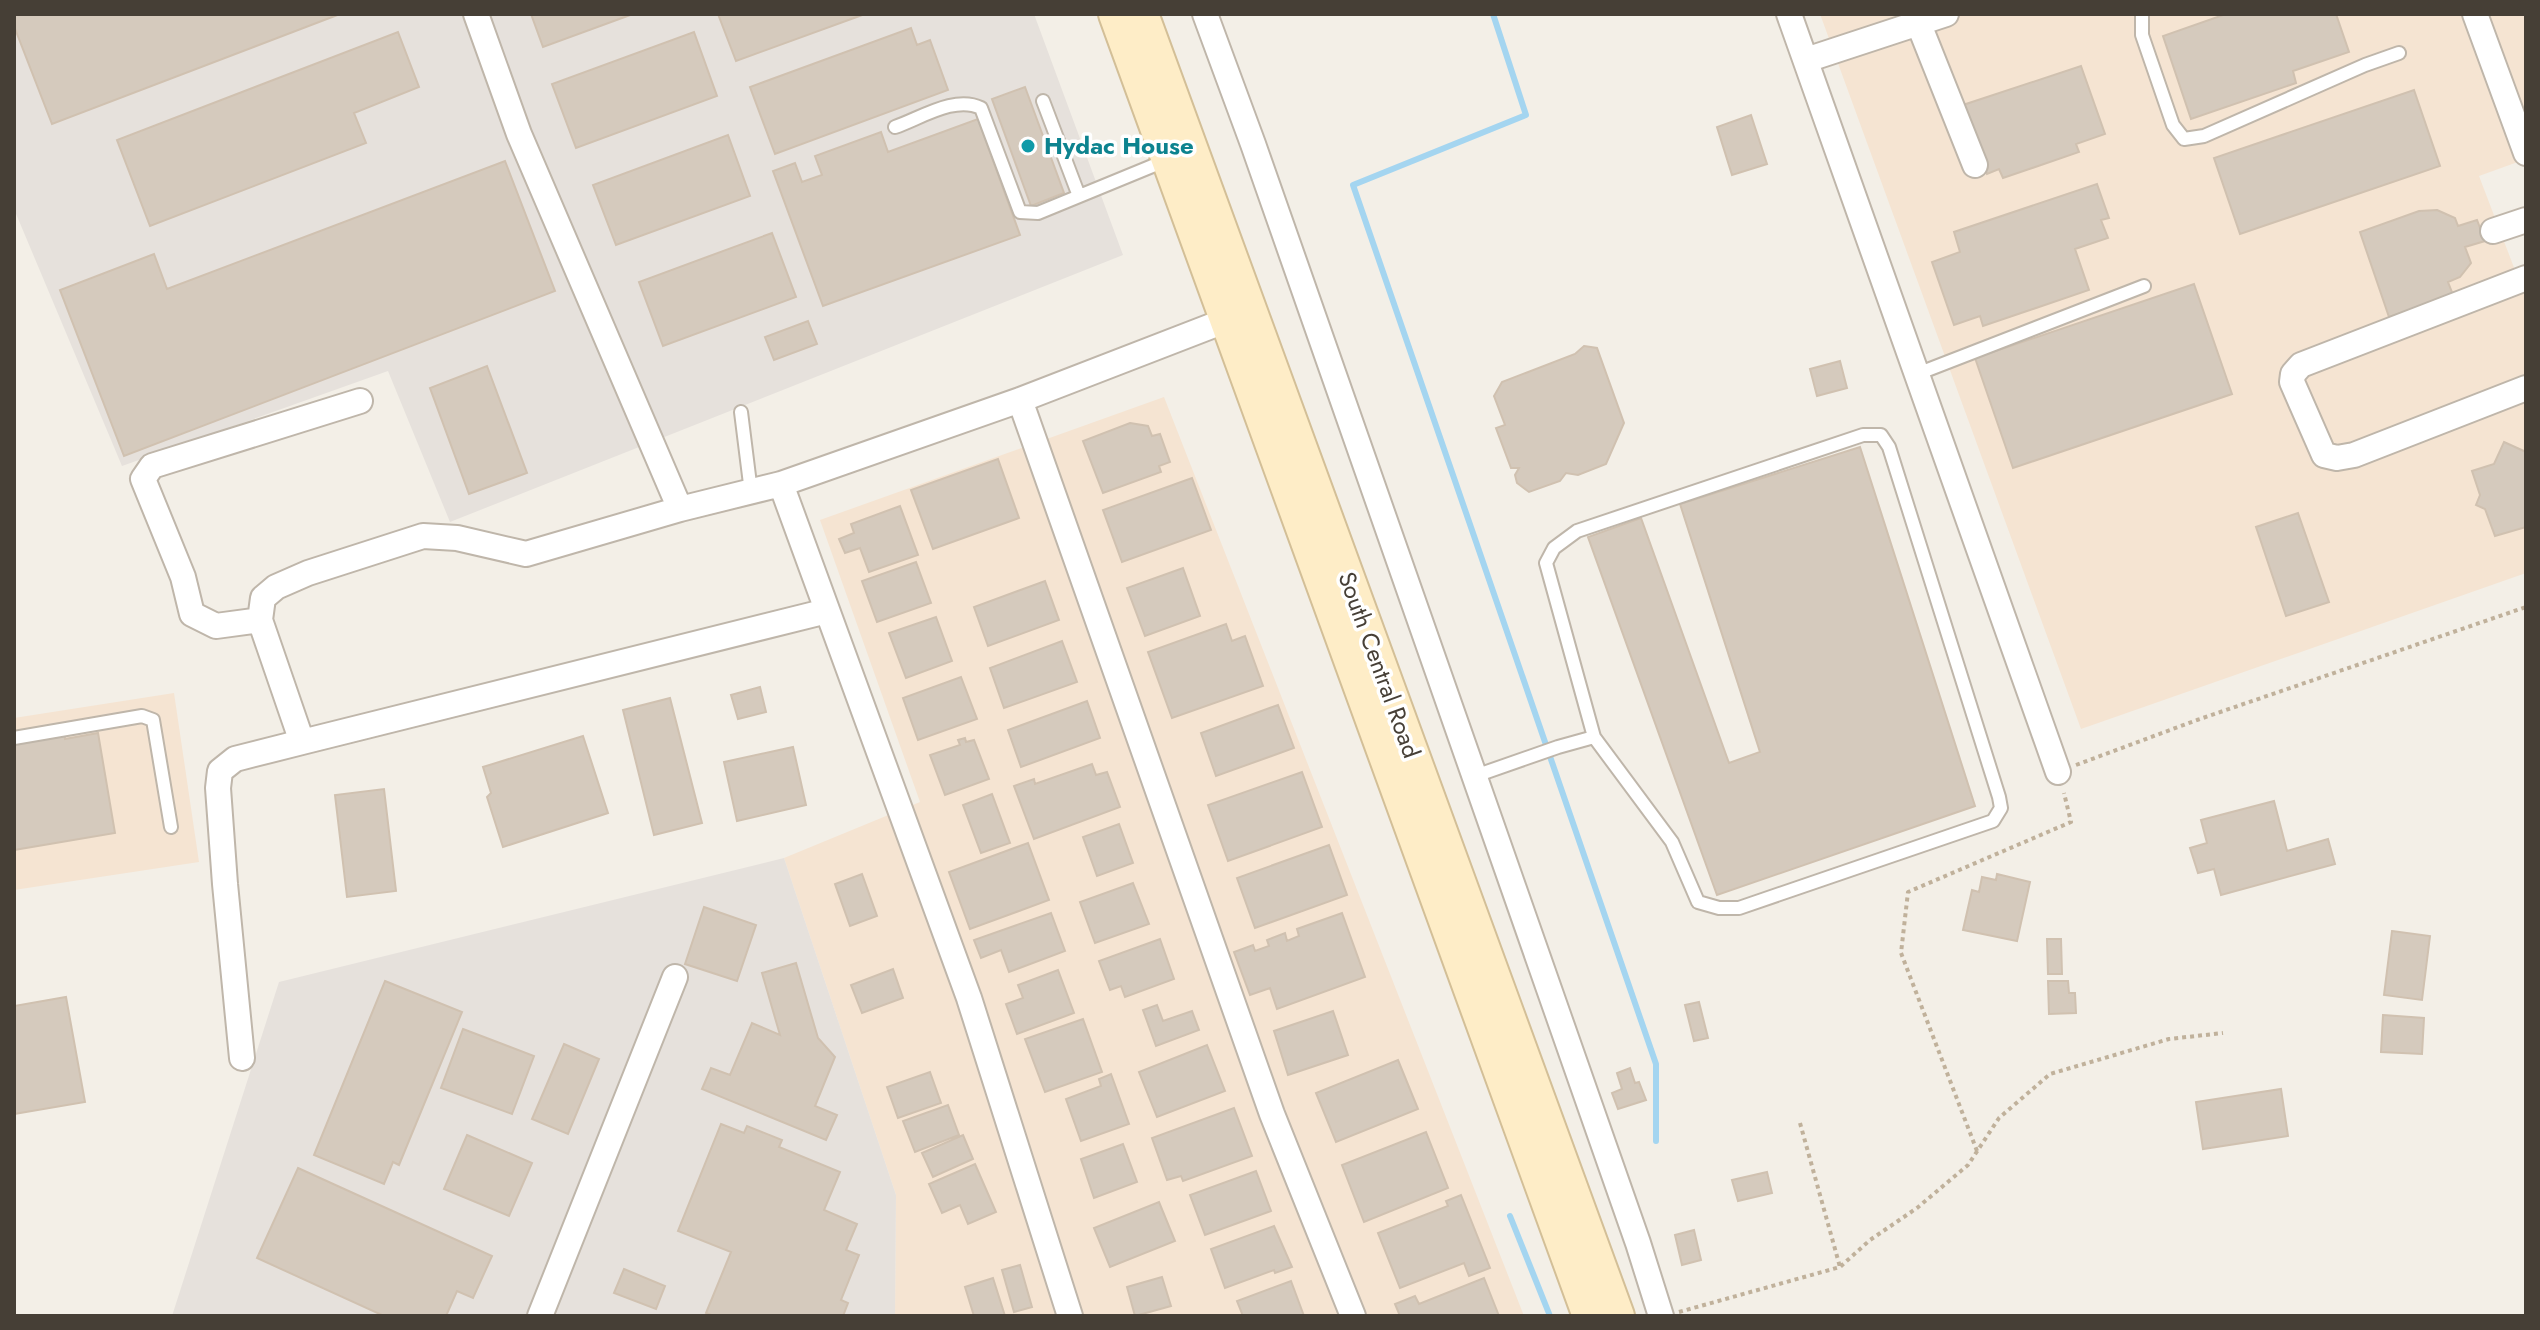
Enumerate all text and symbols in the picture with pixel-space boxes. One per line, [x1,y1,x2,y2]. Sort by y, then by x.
place label: Hydac House [1044,128,1194,163]
marker: Hydac House [1019,137,1037,155]
street label: South Central Road [1330,567,1429,763]

